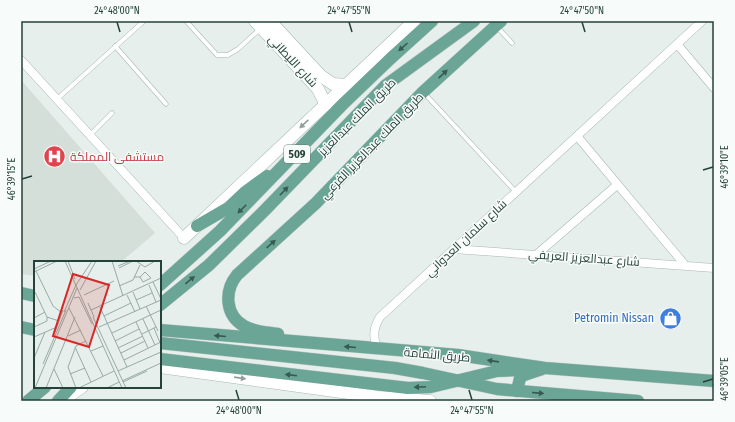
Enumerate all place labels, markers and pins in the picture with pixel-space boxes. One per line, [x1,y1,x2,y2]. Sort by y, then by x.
hospital icon: مستشفى المملكة [41,144,67,170]
place label: مستشفى المملكة [70,150,164,164]
shop icon: Petromin Nissan [657,305,683,331]
place label: Petromin Nissan [574,311,654,325]

